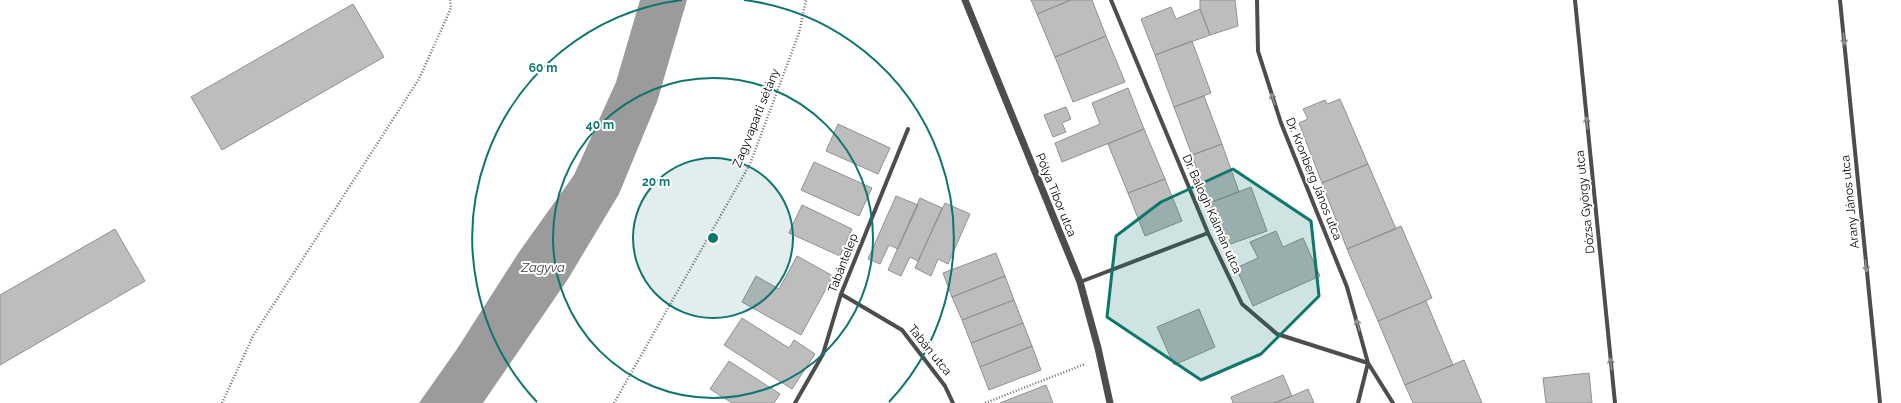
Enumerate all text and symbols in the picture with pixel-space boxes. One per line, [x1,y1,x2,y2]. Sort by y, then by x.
one-way arrow [1840,32,1848,45]
text: 60 m [529,61,557,75]
street label: Zagyvaparti sétány [730,66,782,169]
one-way arrow [1269,93,1276,106]
street label: Dr. Kronberg János utca [1283,116,1345,242]
one-way arrow [1583,117,1591,130]
text: 40 m [586,118,614,132]
street label: Dózsa György utca [1573,150,1597,254]
street label: Pólya Tibor utca [1033,151,1079,239]
street label: Dr. Balogh Kálmán utca [1179,152,1245,276]
street label: Arany János utca [1838,155,1862,249]
text: 20 m [642,175,670,189]
centre of rings [706,231,720,245]
street label: Tabántelep [825,231,861,295]
one-way arrow [1863,259,1870,272]
water label: Zagyva [520,260,565,275]
one-way arrow [1353,319,1361,332]
street label: Tabán utca [905,322,955,378]
one-way arrow [1608,358,1615,371]

